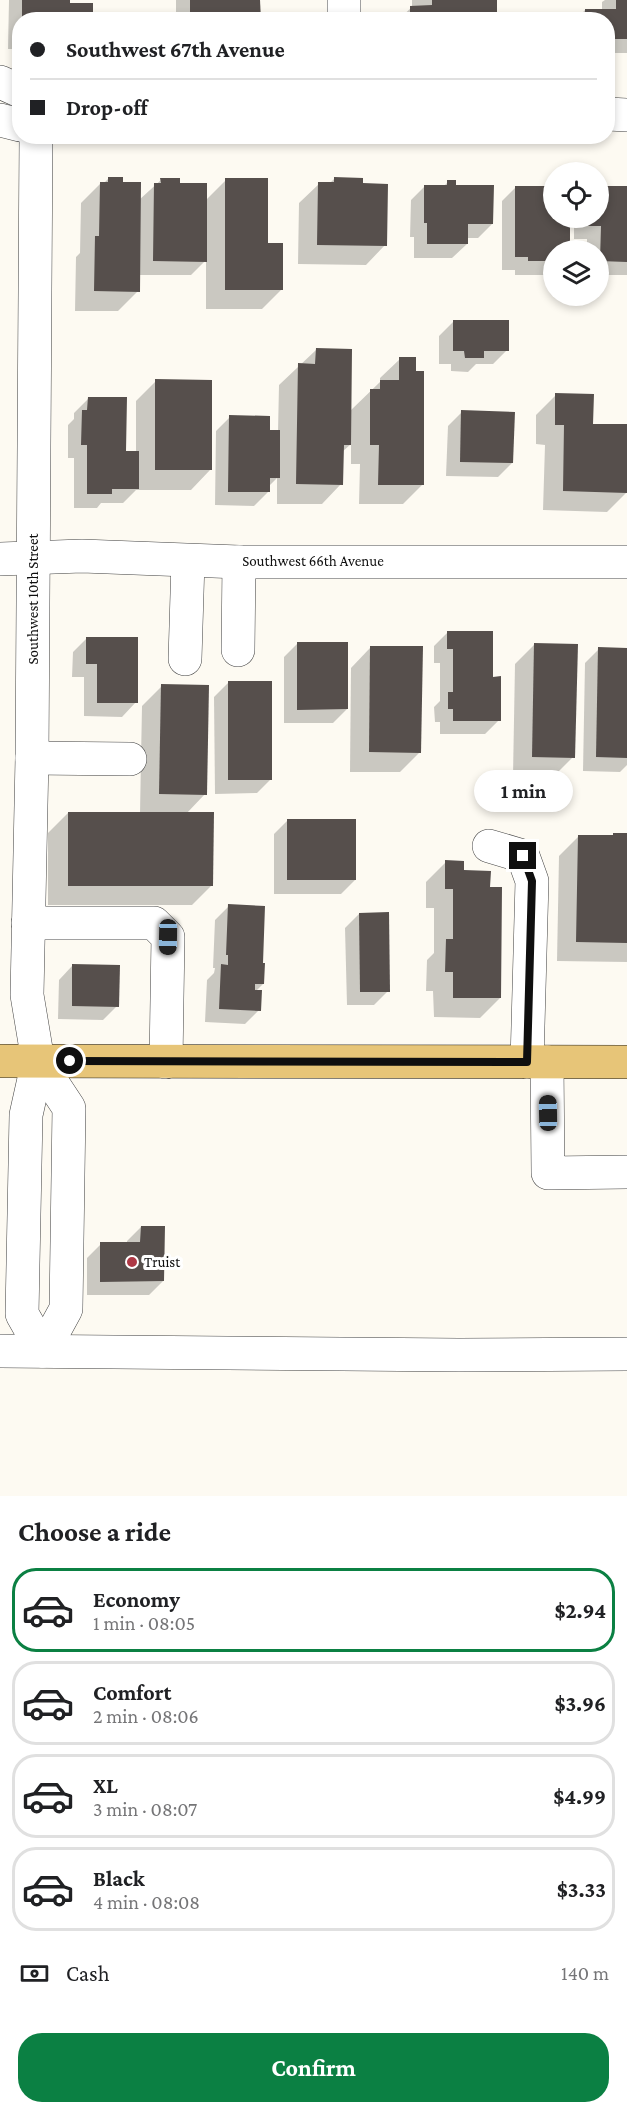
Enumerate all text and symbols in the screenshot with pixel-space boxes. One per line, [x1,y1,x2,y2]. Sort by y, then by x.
text: Southwest 67th Avenue [66,37,285,62]
text: Drop-off [66,95,148,120]
map controls [543,162,609,306]
button: locate [543,162,609,228]
button: layers [543,240,609,306]
street label: Southwest 10th Street [25,532,41,665]
street label: Southwest 66th Avenue [242,553,384,569]
callout: 1 min [474,769,572,811]
text: 1 min [501,780,546,802]
route end [509,842,536,869]
car [159,919,177,955]
route start [56,1047,83,1074]
car [539,1095,557,1131]
place label: Truist [144,1254,181,1270]
marker: Truist [125,1255,139,1269]
text: Choose a ride [18,1517,171,1547]
icon: car [21,1583,75,1637]
text: Economy [93,1587,180,1612]
text: $2.94 [554,1598,606,1623]
text: 1 min · 08:05 [93,1612,195,1634]
icon: car [21,1676,75,1730]
text: Comfort [93,1680,171,1705]
text: $3.96 [554,1691,606,1716]
text: 2 min · 08:06 [93,1705,199,1727]
icon: car [21,1769,75,1823]
text: XL [93,1773,118,1798]
text: $4.99 [553,1784,606,1809]
text: 3 min · 08:07 [93,1798,197,1820]
icon: car [21,1862,75,1916]
text: Black [93,1866,145,1891]
text: $3.33 [557,1877,606,1902]
text: 4 min · 08:08 [93,1891,200,1913]
icon: cash [18,1957,51,1990]
text: Cash [66,1961,110,1986]
text: 140 m [561,1962,609,1984]
button: Confirm [18,2033,609,2102]

